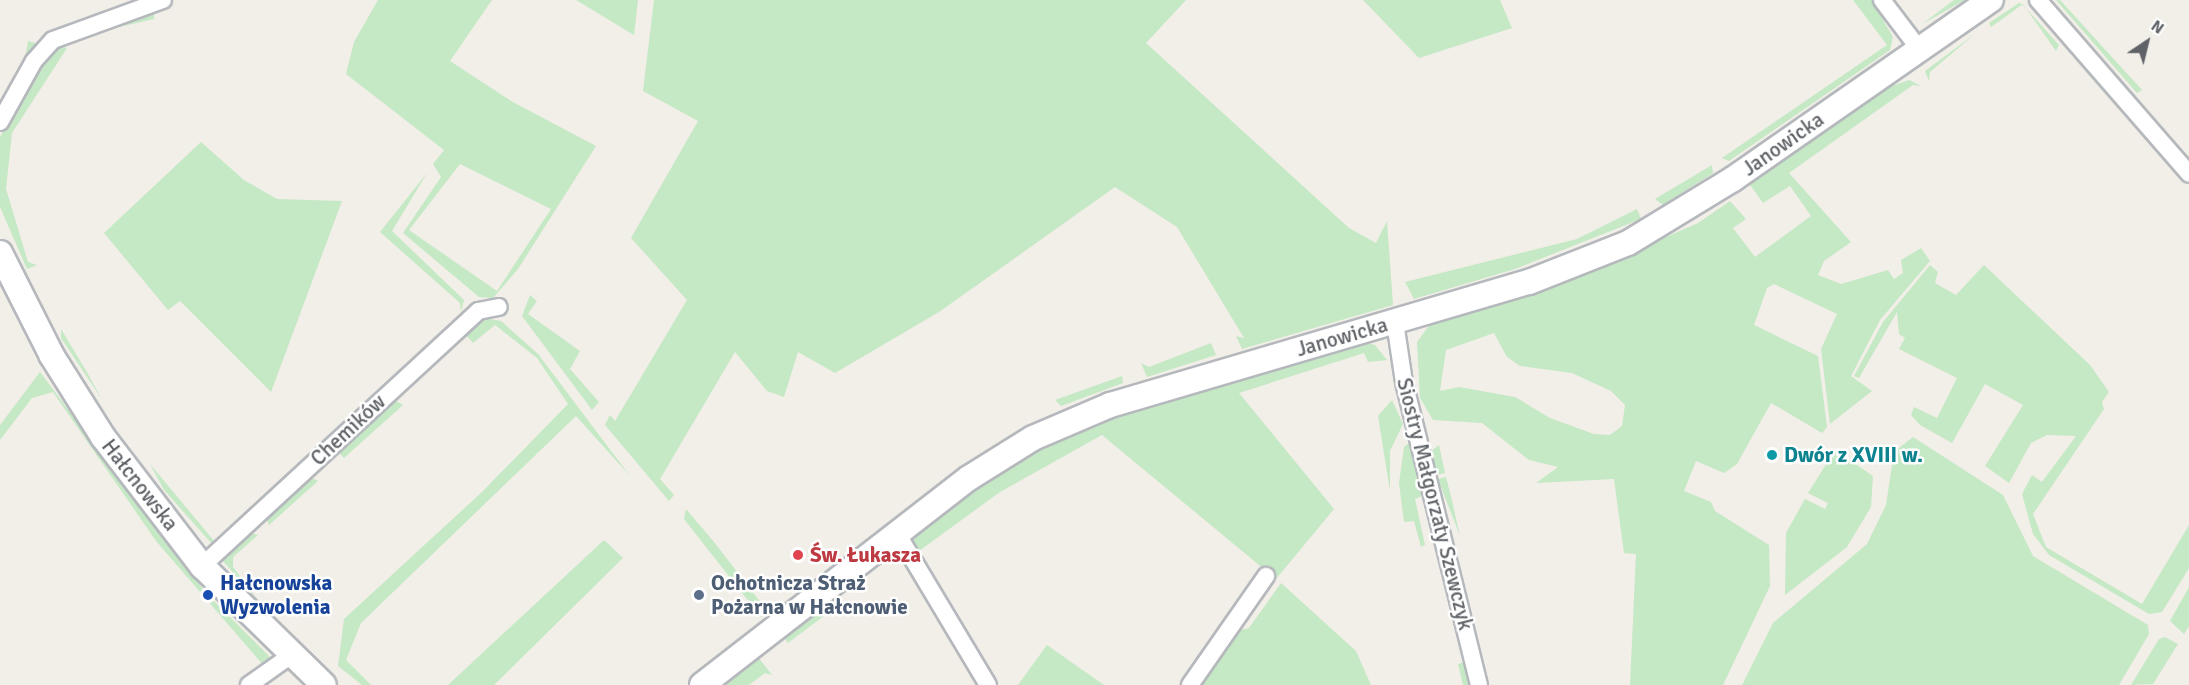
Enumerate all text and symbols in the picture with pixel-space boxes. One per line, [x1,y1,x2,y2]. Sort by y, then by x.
north arrow [2117,12,2177,72]
text: N [2147,16,2168,39]
street label: Janowicka [1737,107,1829,181]
street label: Janowicka [1293,312,1391,362]
street label: Siostry Małgorzaty Szewczyk [1391,375,1479,633]
street label: Chemików [305,389,391,471]
street label: Hałcnowska [96,434,184,536]
place label: Dwór z XVIII w. [1784,442,1923,468]
marker: Dwór z XVIII w. [1765,448,1779,462]
place label: Św. Łukasza [810,542,921,568]
marker: Św. Łukasza [791,548,805,562]
place label: Hałcnowska Wyzwolenia [220,570,332,620]
place label: Ochotnicza Straż Pożarna w Hałcnowie [711,570,908,620]
marker: Hałcnowska Wyzwolenia [201,588,215,602]
marker: Ochotnicza Straż Pożarna w Hałcnowie [692,588,706,602]

